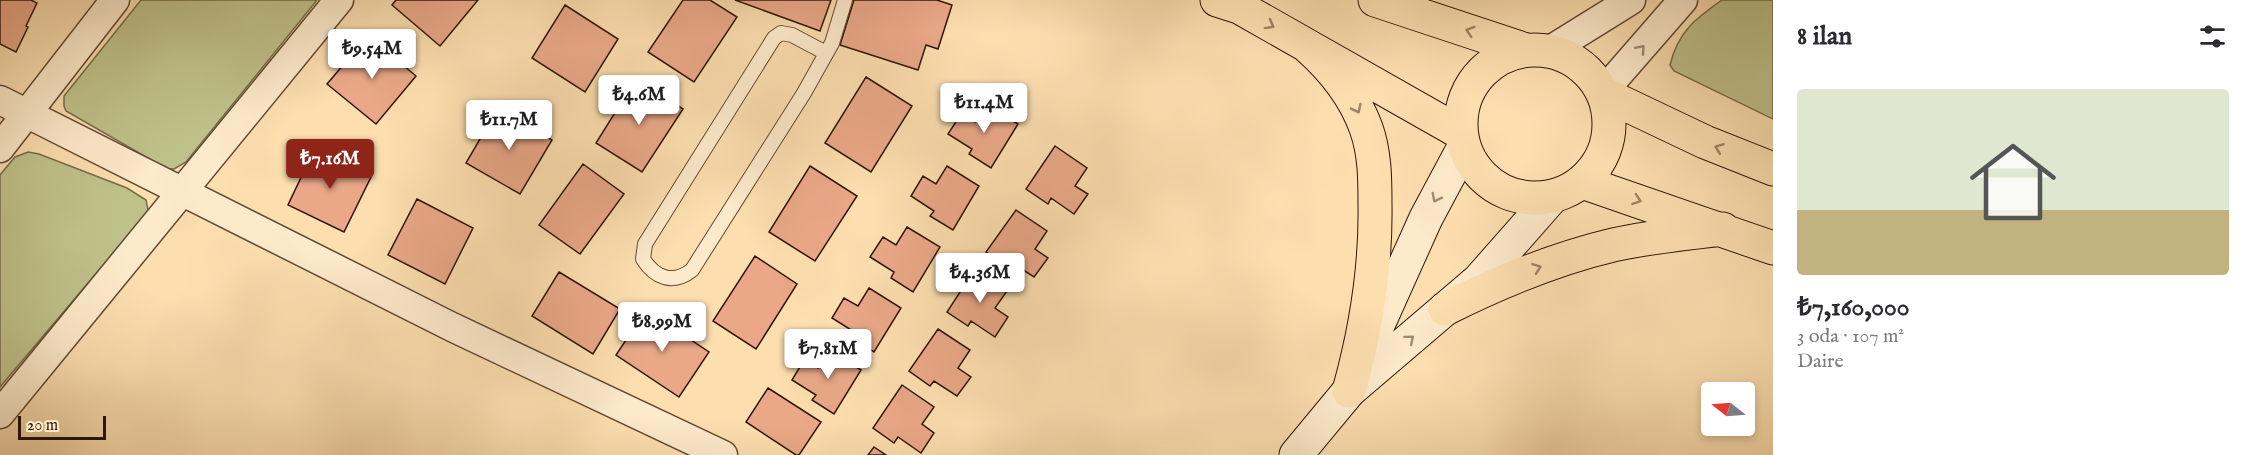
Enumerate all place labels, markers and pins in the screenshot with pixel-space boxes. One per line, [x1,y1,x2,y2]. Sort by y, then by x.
pin: ₺9.54M [323,29,421,80]
pin: ₺4.6M [597,75,681,126]
pin: ₺11.4M [935,83,1033,134]
pin: ₺11.7M [460,100,558,151]
pin: ₺7.16M [281,139,379,190]
pin: ₺4.36M [931,253,1029,304]
pin: ₺8.99M [613,302,711,353]
pin: ₺7.81M [779,329,877,380]

